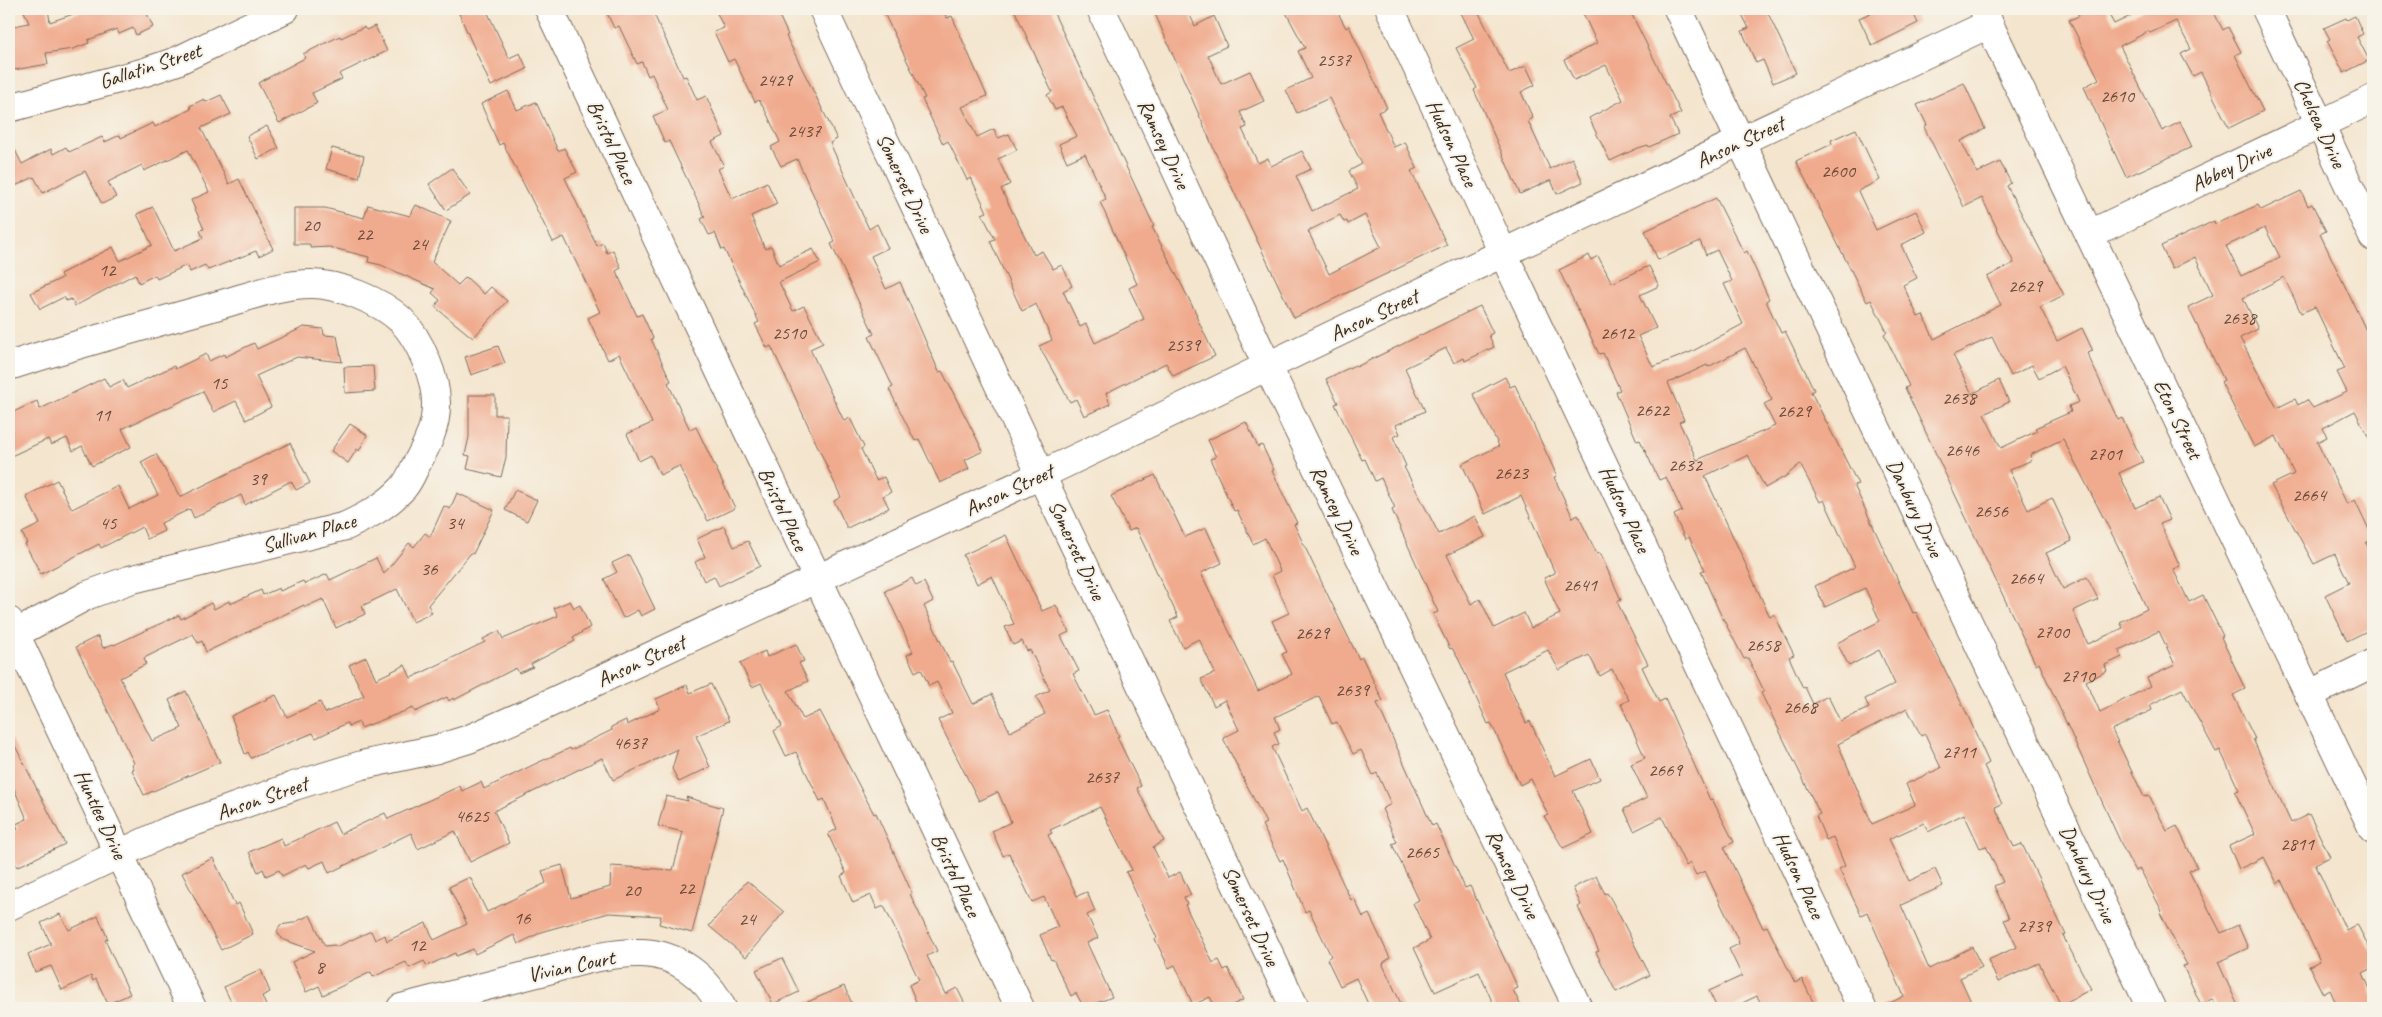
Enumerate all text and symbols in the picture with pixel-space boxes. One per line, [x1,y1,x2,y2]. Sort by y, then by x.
street label: Gallatin Street [96,37,206,95]
house number: 2537 [1317,48,1353,72]
house number: 2429 [758,68,794,92]
street label: Chelsea Drive [2288,74,2352,173]
house number: 2610 [2100,84,2136,108]
street label: Ramsey Drive [1132,95,1197,195]
street label: Hudson Place [1421,95,1484,193]
street label: Bristol Place [581,96,644,190]
street label: Anson Street [1692,109,1791,174]
house number: 2437 [787,119,823,143]
street label: Somerset Drive [871,129,940,238]
street label: Abbey Drive [2187,137,2276,197]
house number: 2600 [1821,159,1857,183]
house number: 20 [302,213,321,237]
house number: 22 [355,222,374,246]
house number: 24 [410,232,430,256]
house number: 12 [98,258,117,282]
house number: 2629 [2008,274,2044,298]
street label: Anson Street [1326,282,1425,347]
house number: 2638 [2222,306,2259,330]
house number: 2510 [772,321,808,345]
house number: 2612 [1600,321,1636,345]
house number: 2539 [1166,333,1202,357]
house number: 15 [210,371,229,395]
street label: Eton Street [2148,375,2209,465]
house number: 2638 [1942,386,1979,410]
house number: 2622 [1635,398,1671,422]
house number: 2629 [1777,399,1813,423]
house number: 11 [93,403,112,427]
house number: 2646 [1945,438,1981,462]
house number: 2701 [2088,442,2124,466]
house number: 2632 [1668,453,1704,477]
street label: Danbury Drive [1881,455,1950,563]
street label: Anson Street [961,457,1060,522]
street label: Ramsey Drive [1304,461,1371,561]
house number: 2623 [1494,461,1530,485]
street label: Hudson Place [1594,461,1657,559]
street label: Bristol Place [752,463,815,557]
house number: 39 [249,467,268,491]
house number: 2664 [2292,483,2329,507]
street label: Somerset Drive [1043,496,1112,605]
house number: 2656 [1974,499,2010,523]
street label: Sullivan Place [259,507,360,559]
house number: 45 [99,511,118,535]
house number: 34 [446,511,466,535]
house number: 36 [420,557,439,581]
house number: 2664 [2009,566,2046,590]
house number: 2641 [1563,573,1599,597]
house number: 2700 [2035,620,2071,644]
house number: 2629 [1295,621,1331,645]
street label: Anson Street [593,628,692,693]
house number: 2658 [1746,633,1783,657]
house number: 2710 [2061,664,2097,688]
house number: 2639 [1335,678,1371,702]
house number: 2668 [1783,695,1820,719]
house number: 4637 [613,731,649,755]
house number: 2711 [1942,740,1978,764]
house number: 2669 [1648,758,1684,782]
street label: Huntlee Drive [69,765,134,864]
house number: 2637 [1085,765,1121,789]
street label: Anson Street [213,769,314,826]
house number: 4625 [455,804,491,828]
street label: Danbury Drive [2054,821,2123,929]
street label: Ramsey Drive [1480,825,1547,925]
street label: Hudson Place [1768,827,1831,925]
street label: Bristol Place [925,829,988,923]
house number: 2811 [2280,832,2316,856]
house number: 2665 [1405,840,1441,864]
street label: Somerset Drive [1217,862,1286,971]
house number: 22 [677,876,696,900]
house number: 20 [623,878,642,902]
house number: 16 [513,906,532,930]
house number: 24 [738,907,758,931]
house number: 2739 [2017,914,2053,938]
house number: 12 [408,933,427,957]
street label: Vivian Court [525,944,619,988]
house number: 8 [316,955,327,979]

